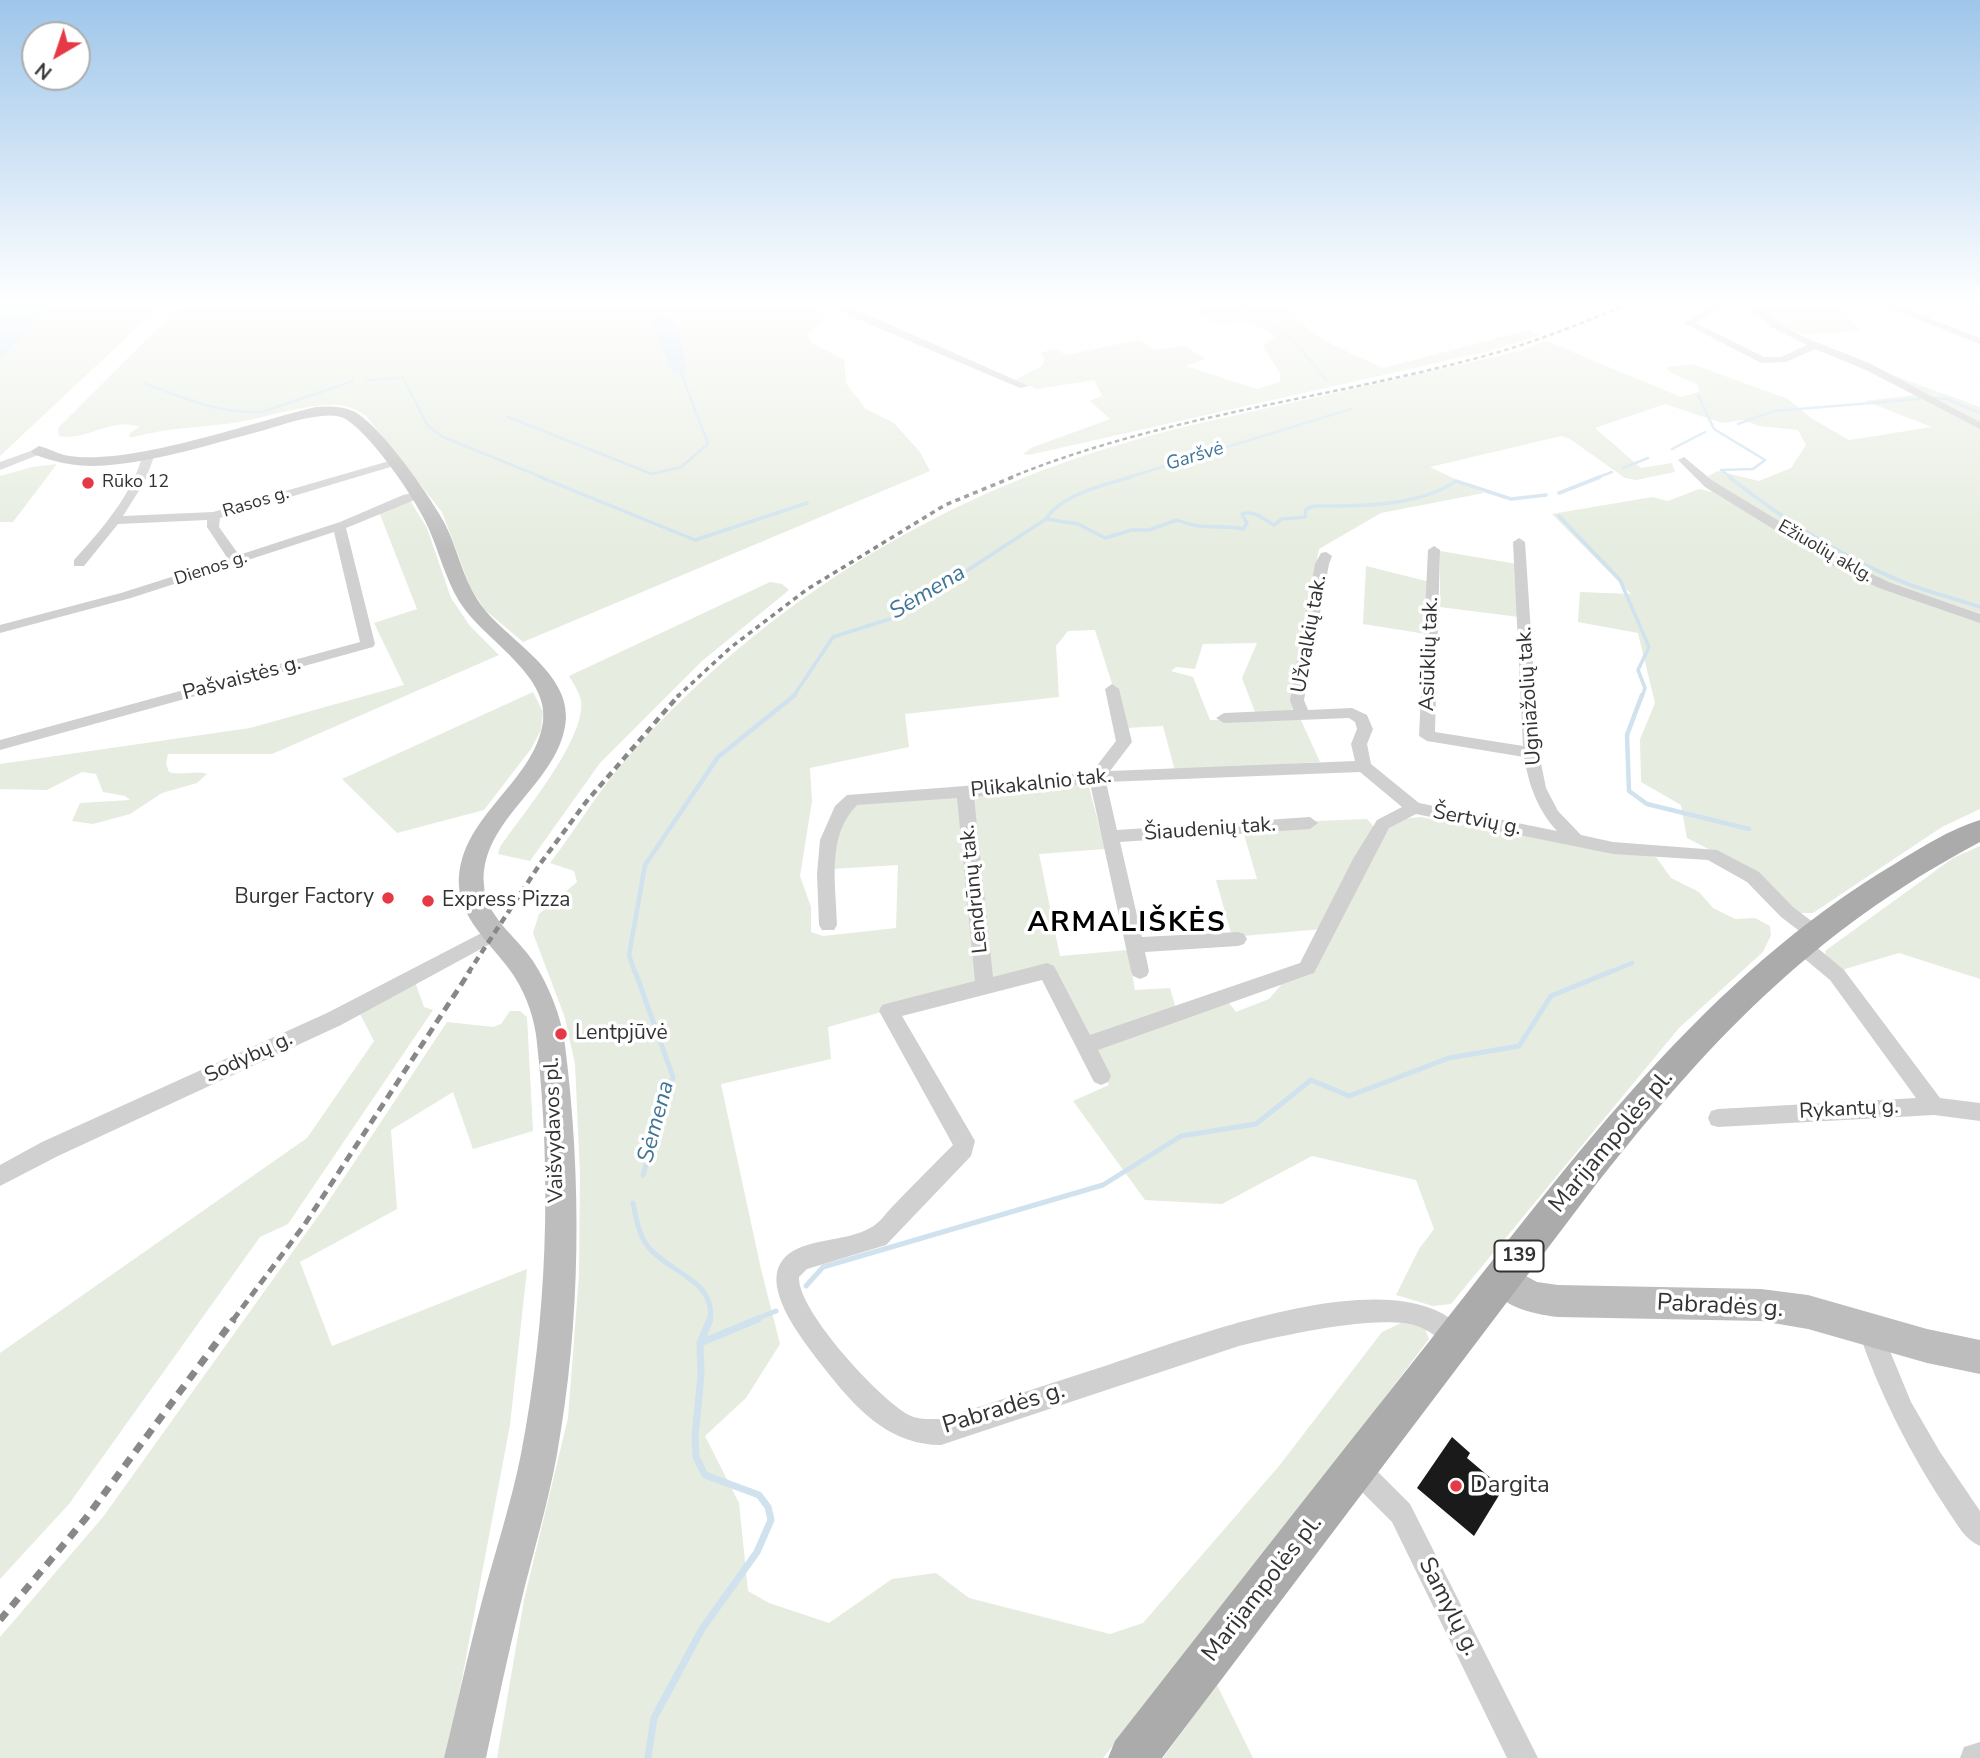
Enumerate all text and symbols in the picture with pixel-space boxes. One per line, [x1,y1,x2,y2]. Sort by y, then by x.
north arrow [21,21,91,91]
text: N [30,56,58,85]
water label: Garšvė [1163,437,1227,477]
place label: Rūko 12 [102,472,169,494]
marker: Rūko 12 [80,475,96,491]
street label: Rasos g. [220,483,292,523]
street label: Ežiuolių aklg. [1774,516,1876,588]
street label: Dienos g. [172,547,250,591]
water label: Sėmena [885,560,971,626]
street label: Užvalkių tak. [1287,573,1333,695]
street label: Asiūklių tak. [1415,596,1445,712]
street label: Ugniažolių tak. [1513,626,1547,766]
street label: Pašvaistės g. [180,651,304,707]
street label: Plikakalnio tak. [969,764,1113,804]
street label: Šertvių g. [1431,800,1523,842]
street label: Šiaudenių tak. [1143,813,1277,847]
street label: Lendrūnų tak. [956,824,994,954]
place label: Burger Factory [234,885,374,911]
place label: Express Pizza [442,888,570,914]
marker: Burger Factory [380,890,396,906]
marker: Express Pizza [420,893,436,909]
district label: ARMALIŠKĖS [1029,907,1225,941]
place label: Lentpjūvė [575,1021,668,1047]
marker: Lentpjūvė [553,1026,569,1042]
street label: Sodybų g. [201,1027,297,1089]
street label: Vaišvydavos pl. [540,1057,570,1203]
street label: Marijampolės pl. [1544,1065,1680,1219]
water label: Sėmena [633,1078,681,1166]
street label: Rykantų g. [1798,1095,1900,1125]
road number: 139 [1494,1240,1544,1272]
street label: Pabradės g. [1656,1289,1784,1325]
street label: Pabradės g. [939,1377,1069,1441]
place label: Dargita [1470,1472,1550,1500]
marker: Dargita [1448,1478,1464,1494]
street label: Marijampolės pl. [1197,1510,1329,1668]
street label: Samylų g. [1411,1553,1485,1661]

